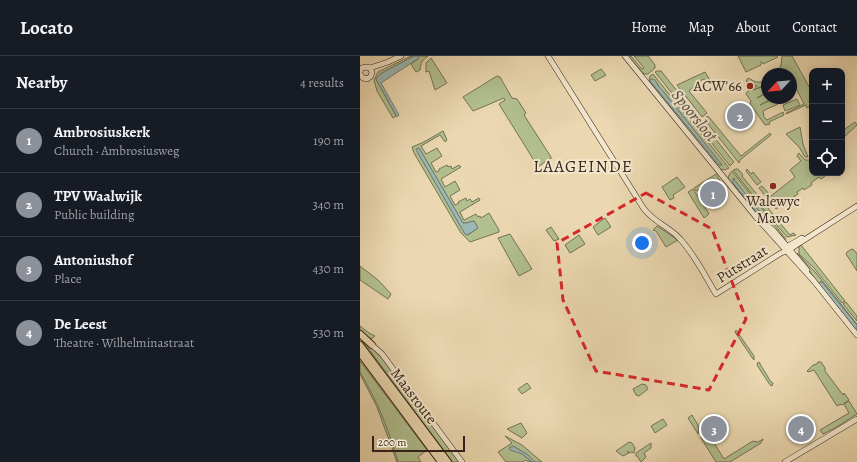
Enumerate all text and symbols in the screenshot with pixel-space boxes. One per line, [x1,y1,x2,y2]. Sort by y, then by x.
text: Locato [20,15,73,41]
text: Home [631,18,666,37]
text: Map [688,18,714,37]
text: About [736,18,770,37]
text: Contact [792,18,837,37]
north arrow [761,68,797,104]
map controls [809,68,845,176]
button: + [809,68,845,104]
text: Nearby [16,71,67,94]
text: 4 results [300,74,344,91]
place label: ACW'66 [693,76,742,96]
marker: ACW'66 [745,81,755,91]
water label: Spoorsloot [666,85,723,147]
pin: 2 [727,101,753,131]
button: − [809,104,845,140]
text: Ambrosiuskerk [54,122,150,142]
text: 1 [27,132,31,149]
text: 190 m [313,132,344,149]
button: locate [809,140,845,176]
text: Church · Ambrosiusweg [54,142,180,159]
district label: LAAGEINDE [533,155,633,178]
pin: 1 [700,179,726,209]
marker: Walewyc Mavo [768,181,778,191]
text: TPV Waalwijk [54,186,142,206]
place label: Walewyc Mavo [745,191,800,228]
text: 2 [26,196,32,213]
text: 340 m [312,196,344,213]
text: Public building [54,206,134,223]
your location [632,233,652,253]
street label: Putstraat [713,240,771,288]
text: Antoniushof [54,250,132,270]
text: 3 [26,260,32,277]
text: 430 m [312,260,344,277]
text: Place [54,270,82,287]
text: De Leest [54,314,107,334]
text: 4 [26,324,32,341]
text: 530 m [313,324,344,341]
text: Theatre · Wilhelminastraat [54,334,194,351]
street label: Maasroute [386,364,442,428]
pin: 3 [701,414,727,444]
pin: 4 [788,414,814,444]
scale bar [372,434,465,453]
text: 200 m [378,435,406,450]

